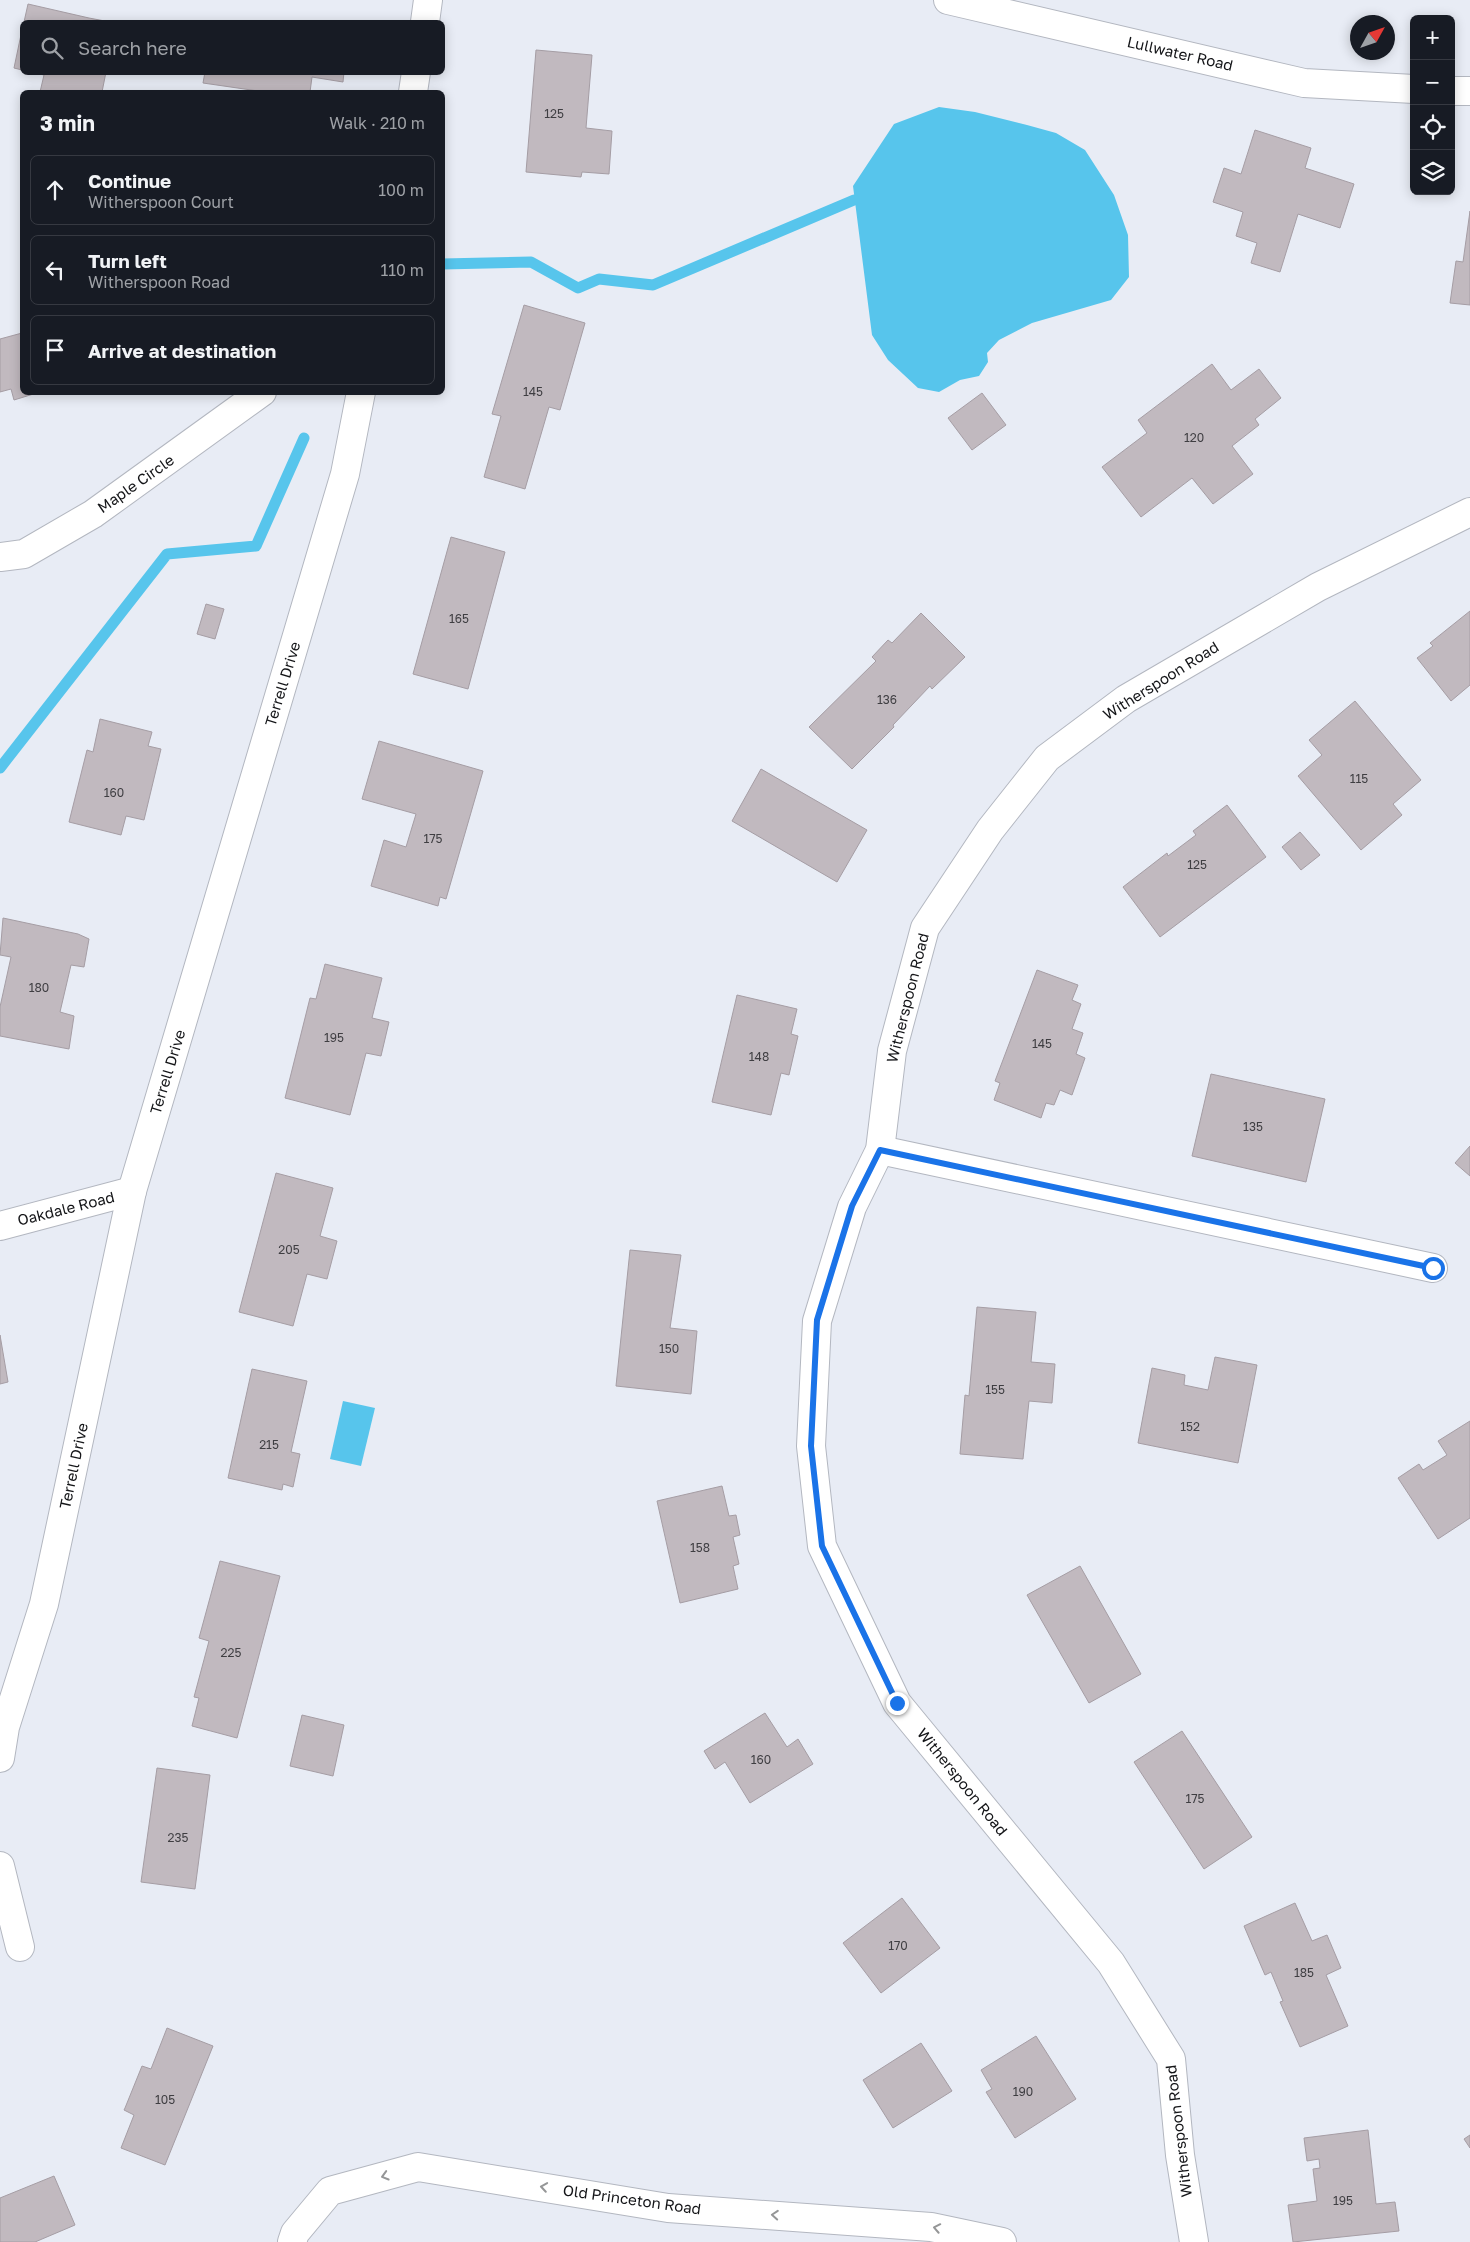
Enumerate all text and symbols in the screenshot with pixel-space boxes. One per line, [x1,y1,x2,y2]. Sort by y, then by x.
north arrow [1350,15,1395,60]
map controls [1410,15,1455,195]
button: + [1410,15,1455,60]
search box [20,20,445,75]
street label: Lullwater Road [1126,32,1235,74]
icon: search [38,34,66,62]
text: Search here [78,36,187,59]
button: − [1410,60,1455,105]
button: locate [1410,105,1455,150]
house number: 125 [544,106,564,121]
text: 3 min [40,110,95,136]
text: Walk · 210 m [329,113,425,133]
button: layers [1410,150,1455,195]
text: Continue [88,169,171,192]
icon: ahead [41,176,69,204]
text: 100 m [378,180,424,200]
text: Witherspoon Court [88,192,234,212]
text: Turn left [88,249,167,272]
icon: left [41,256,69,284]
text: 110 m [380,260,424,280]
text: Witherspoon Road [88,272,230,292]
icon: arrive [41,336,69,364]
text: Arrive at destination [88,339,276,362]
house number: 145 [523,384,543,399]
house number: 120 [1184,430,1204,445]
street label: Maple Circle [94,450,177,516]
house number: 165 [449,611,469,626]
street label: Witherspoon Road [1099,637,1222,723]
street label: Terrell Drive [261,639,304,728]
house number: 136 [877,692,897,707]
house number: 115 [1350,771,1368,786]
house number: 160 [104,785,124,800]
house number: 175 [423,831,443,846]
house number: 125 [1187,857,1207,872]
street label: Witherspoon Road [882,931,932,1065]
house number: 180 [29,980,49,995]
street label: Terrell Drive [146,1027,189,1116]
house number: 195 [324,1030,344,1045]
house number: 145 [1032,1036,1052,1051]
house number: 148 [749,1049,769,1064]
house number: 135 [1243,1119,1263,1134]
street label: Oakdale Road [15,1187,116,1229]
house number: 205 [278,1242,300,1257]
route start [1422,1257,1445,1280]
house number: 150 [659,1341,679,1356]
house number: 155 [985,1382,1005,1397]
house number: 152 [1180,1419,1200,1434]
street label: Terrell Drive [55,1421,91,1510]
house number: 215 [259,1437,279,1452]
house number: 158 [690,1540,710,1555]
house number: 225 [221,1645,241,1660]
route end [886,1692,909,1715]
street label: Witherspoon Road [914,1724,1012,1839]
house number: 160 [751,1752,771,1767]
house number: 175 [1185,1791,1205,1806]
house number: 235 [168,1830,189,1845]
house number: 170 [888,1938,908,1953]
house number: 185 [1294,1965,1314,1980]
street label: Witherspoon Road [1161,2064,1195,2198]
house number: 190 [1013,2084,1033,2099]
house number: 105 [155,2092,175,2107]
one-way arrow [380,2170,389,2181]
street label: Old Princeton Road [562,2180,702,2218]
one-way arrow [540,2183,549,2193]
house number: 195 [1333,2193,1353,2208]
one-way arrow [771,2210,779,2221]
one-way arrow [932,2224,941,2234]

